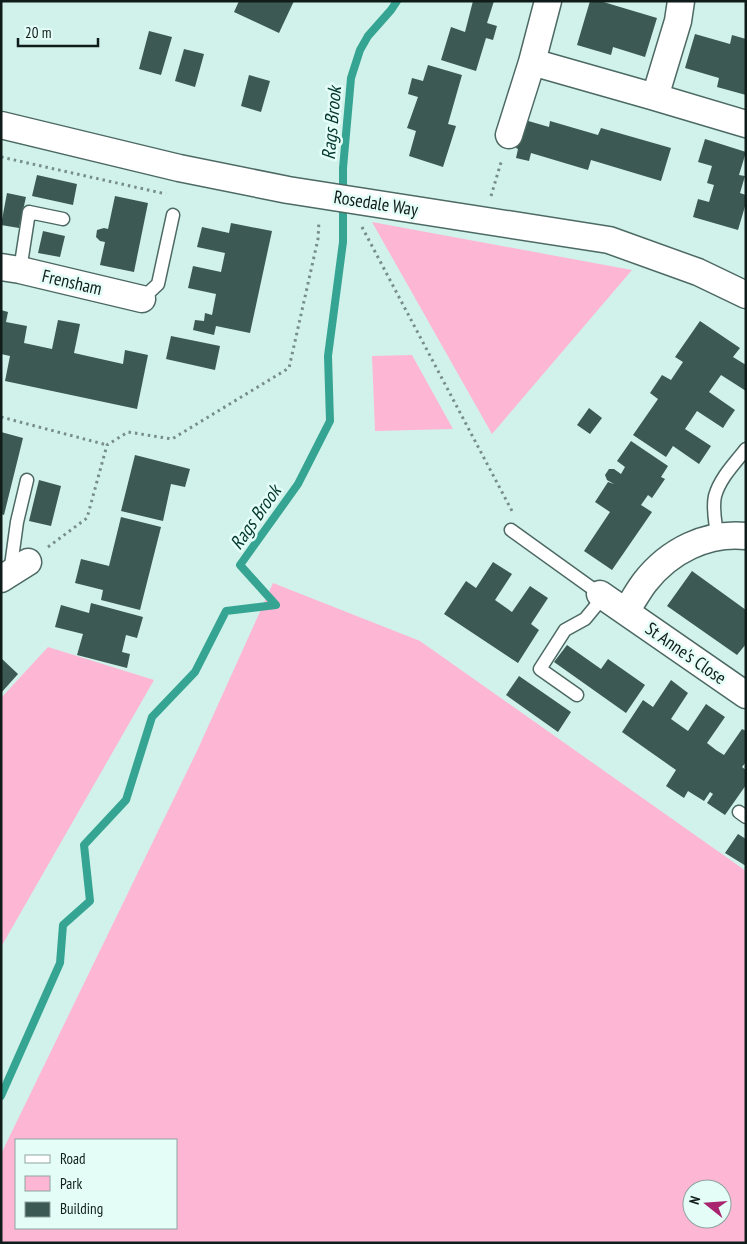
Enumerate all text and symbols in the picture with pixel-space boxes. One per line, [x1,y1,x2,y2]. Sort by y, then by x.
scale bar [18,15,98,47]
text: 20 m [25,23,51,42]
water label: Rags Brook [316,83,346,161]
street label: Rosedale Way [332,185,420,221]
street label: Frensham [40,264,104,300]
water label: Rags Brook [224,478,287,554]
street label: St Anne's Close [641,617,731,689]
legend [15,1139,178,1229]
text: Road [60,1149,86,1168]
text: Park [60,1174,82,1193]
north arrow [682,1179,732,1229]
text: N [685,1194,704,1206]
text: Building [60,1199,103,1218]

